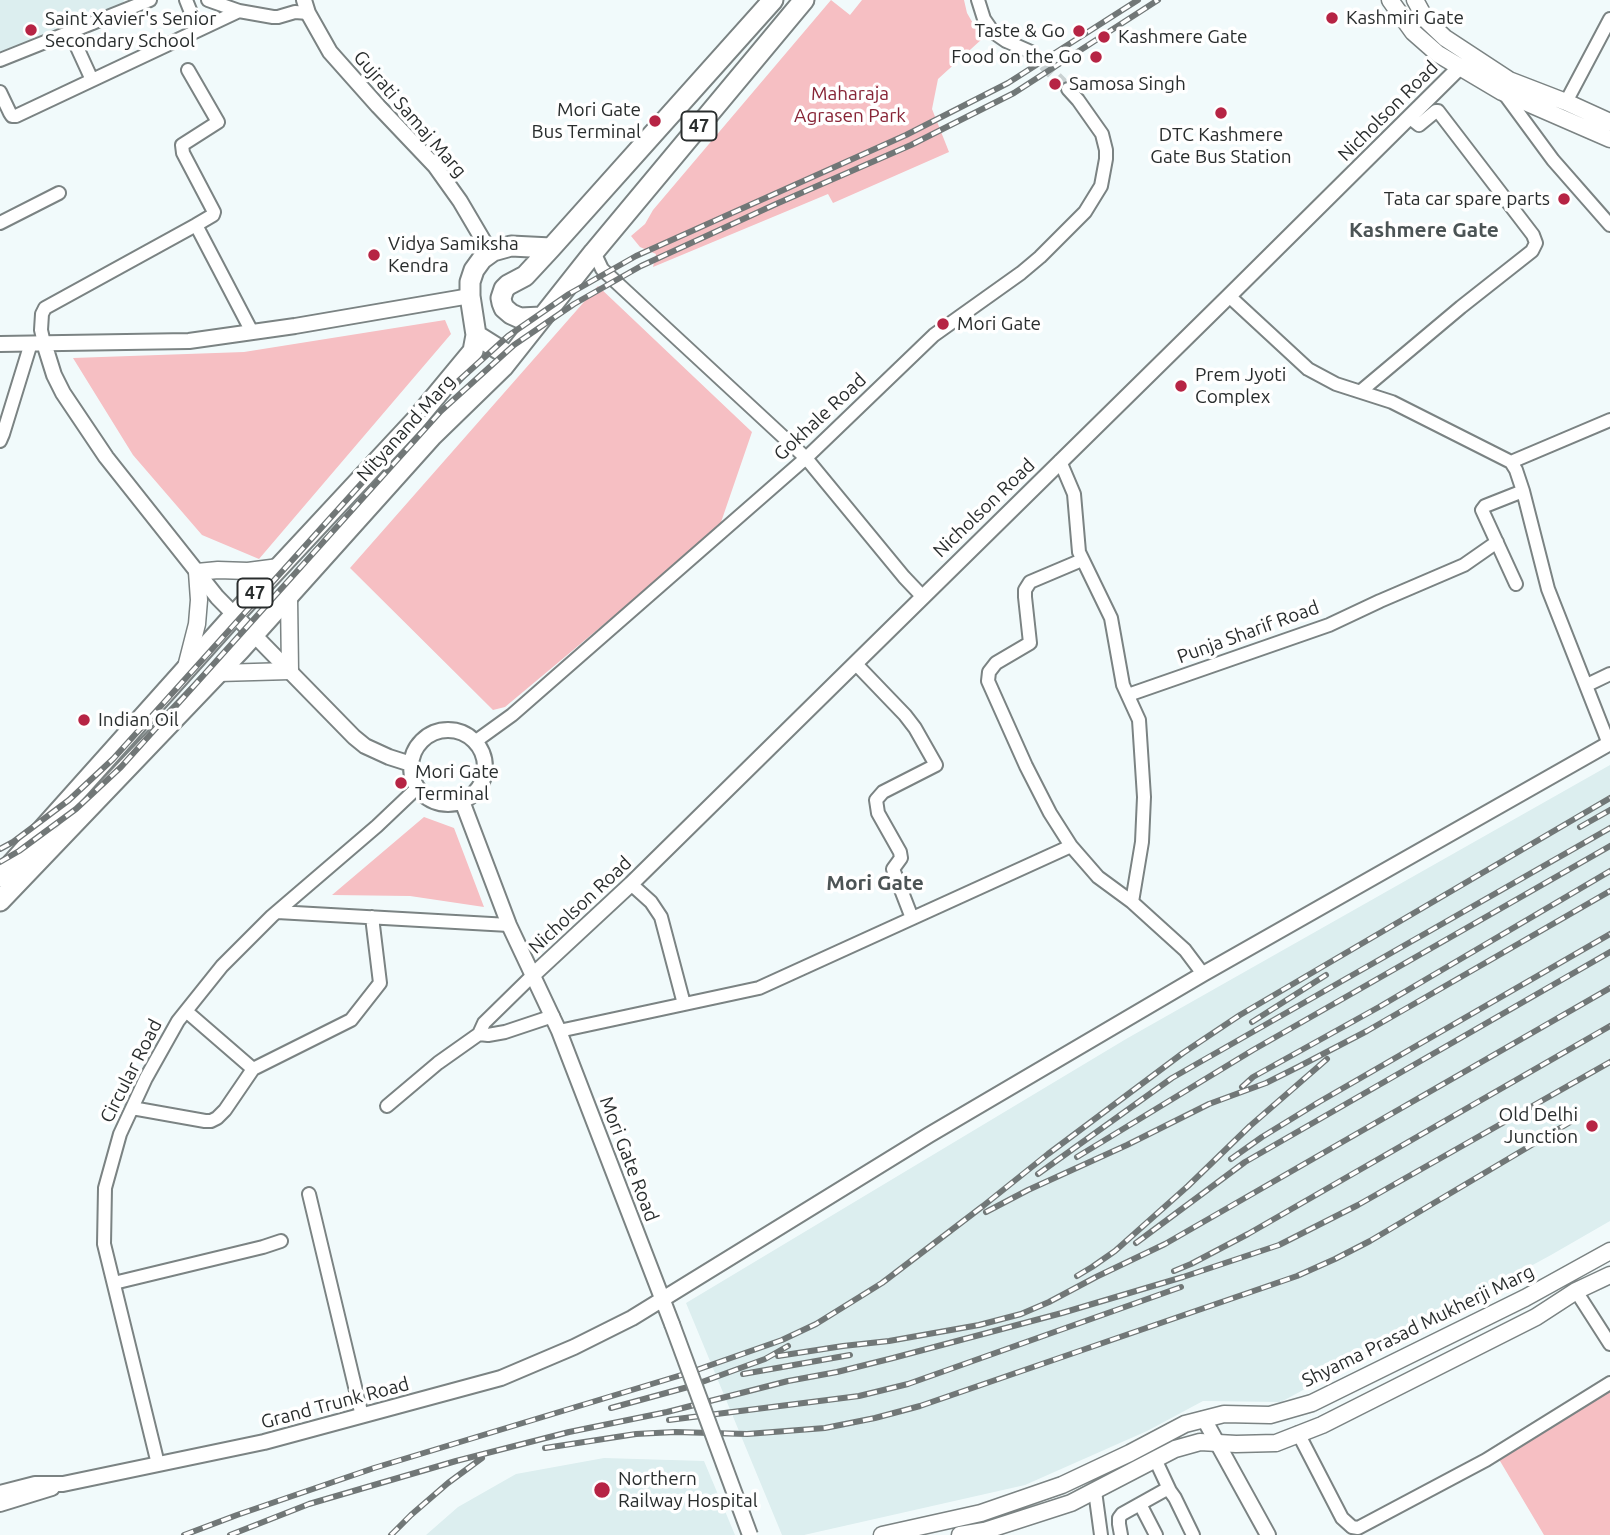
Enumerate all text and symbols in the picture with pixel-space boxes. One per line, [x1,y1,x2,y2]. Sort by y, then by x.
place label: Kashmiri Gate [1346,7,1464,29]
place label: Saint Xavier's Senior Secondary School [45,8,216,52]
marker: Kashmiri Gate [1324,10,1340,26]
place label: Taste & Go [974,20,1065,42]
marker: Saint Xavier's Senior Secondary School [23,22,39,38]
marker: Taste & Go [1071,23,1087,39]
place label: Kashmere Gate [1118,26,1248,48]
marker: Kashmere Gate [1096,29,1112,45]
street label: Gujrati Samaj Marg [349,46,471,182]
place label: Food on the Go [951,46,1082,68]
marker: Food on the Go [1088,49,1104,65]
street label: Nicholson Road [1333,56,1443,166]
place label: Samosa Singh [1069,73,1186,95]
marker: Samosa Singh [1047,76,1063,92]
park label: Maharaja Agrasen Park [794,83,906,127]
place label: Mori Gate Bus Terminal [532,99,641,143]
marker: DTC Kashmere Gate Bus Station [1213,105,1229,121]
road number: 47 [682,112,716,140]
marker: Mori Gate Bus Terminal [647,113,663,129]
place label: DTC Kashmere Gate Bus Station [1150,124,1292,168]
place label: Tata car spare parts [1384,188,1550,210]
marker: Tata car spare parts [1556,191,1572,207]
district label: Kashmere Gate [1349,217,1499,243]
place label: Vidya Samiksha Kendra [388,233,519,277]
marker: Vidya Samiksha Kendra [366,247,382,263]
place label: Mori Gate [957,313,1041,335]
marker: Mori Gate [935,316,951,332]
place label: Prem Jyoti Complex [1195,364,1286,408]
street label: Gokhale Road [769,369,871,465]
street label: Nityanand Marg [352,370,460,486]
marker: Prem Jyoti Complex [1173,378,1189,394]
street label: Nicholson Road [928,454,1040,562]
road number: 47 [238,578,272,608]
street label: Punja Sharif Road [1174,596,1322,668]
place label: Indian Oil [98,709,179,731]
marker: Indian Oil [76,712,92,728]
place label: Mori Gate Terminal [415,761,499,805]
marker: Mori Gate Terminal [393,775,409,791]
street label: Nicholson Road [524,852,636,958]
district label: Mori Gate [826,870,924,896]
street label: Circular Road [95,1015,167,1127]
street label: Mori Gate Road [595,1093,663,1225]
place label: Old Delhi Junction [1498,1104,1578,1148]
marker: Old Delhi Junction [1584,1118,1600,1134]
street label: Shyama Prasad Mukherji Marg [1298,1260,1538,1392]
street label: Grand Trunk Road [258,1372,412,1434]
place label: Northern Railway Hospital [618,1468,758,1512]
marker: Northern Railway Hospital [592,1480,612,1500]

